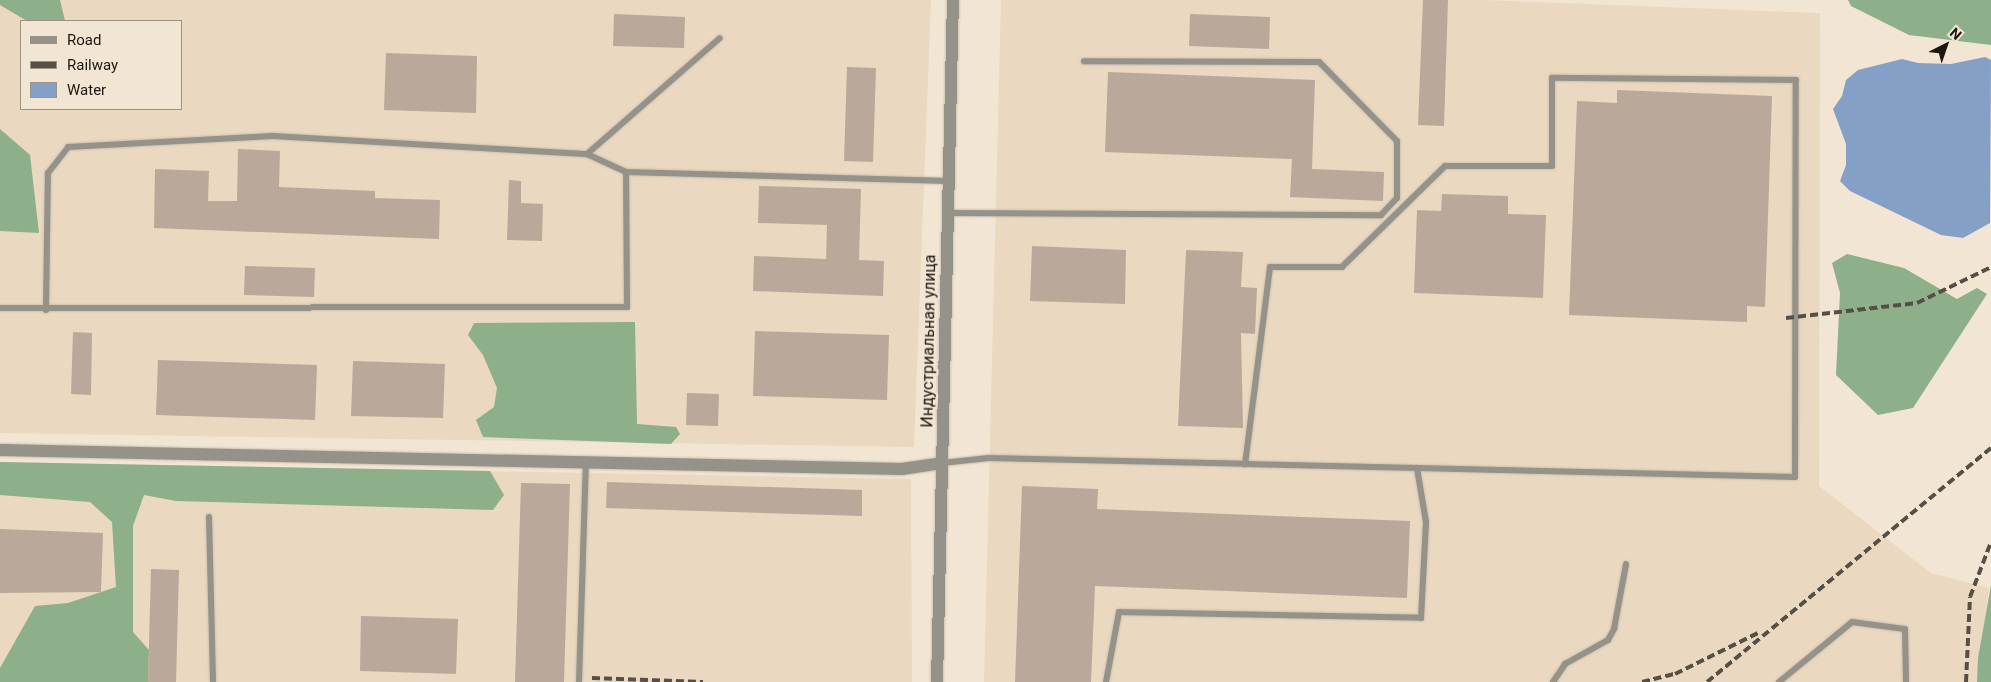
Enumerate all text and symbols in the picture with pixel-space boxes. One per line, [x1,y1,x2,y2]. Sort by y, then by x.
legend [20,20,182,110]
north arrow [1921,20,1971,70]
text: N [1947,24,1965,43]
text: Road [67,31,101,49]
text: Railway [67,56,118,74]
text: Water [67,81,106,99]
street label: Индустриальная улица [918,254,940,428]

